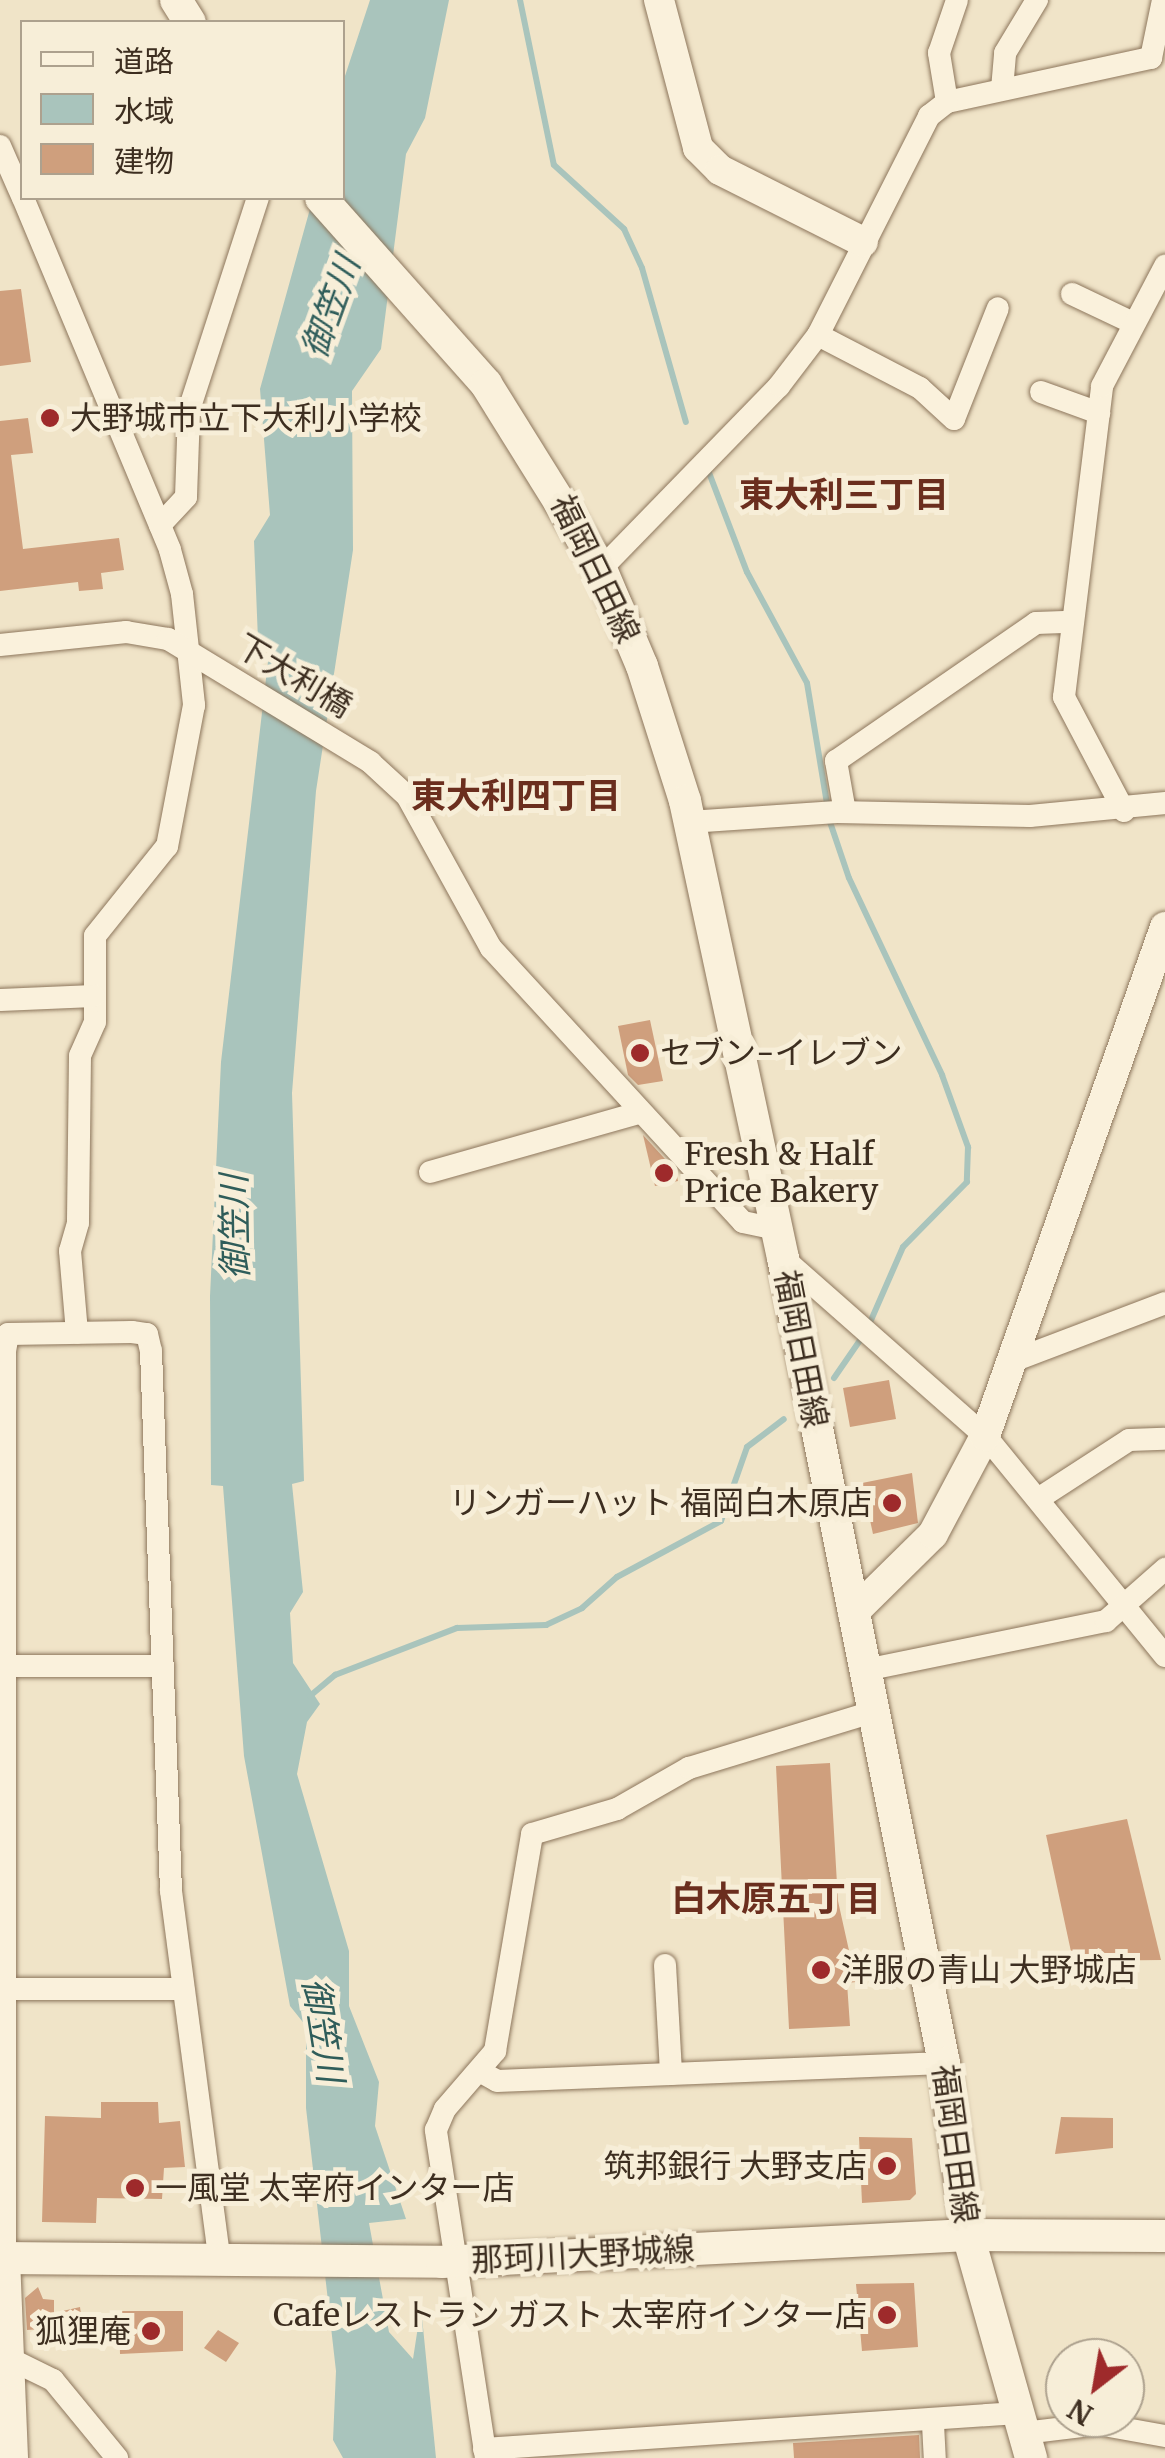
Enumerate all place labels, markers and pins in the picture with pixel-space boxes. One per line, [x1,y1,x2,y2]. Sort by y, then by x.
place label: 大野城市立下大利小学校 [70,399,422,437]
marker: 大野城市立下大利小学校 [39,407,61,429]
place label: セブン-イレブン [660,1034,903,1072]
marker: セブン-イレブン [629,1042,651,1064]
place label: Fresh & Half Price Bakery [684,1136,878,1211]
marker: Fresh & Half Price Bakery [653,1162,675,1184]
place label: リンガーハット 福岡白木原店 [448,1484,872,1522]
marker: リンガーハット 福岡白木原店 [881,1492,903,1514]
place label: 洋服の青山 大野城店 [841,1951,1137,1989]
marker: 洋服の青山 大野城店 [810,1959,832,1981]
place label: 筑邦銀行 大野支店 [603,2147,867,2185]
marker: 筑邦銀行 大野支店 [876,2155,898,2177]
place label: 一風堂 太宰府インター店 [155,2169,515,2207]
marker: 一風堂 太宰府インター店 [124,2177,146,2199]
place label: Cafeレストラン ガスト 太宰府インター店 [273,2296,867,2334]
marker: Cafeレストラン ガスト 太宰府インター店 [876,2304,898,2326]
place label: 狐狸庵 [35,2312,131,2350]
marker: 狐狸庵 [140,2320,162,2342]

